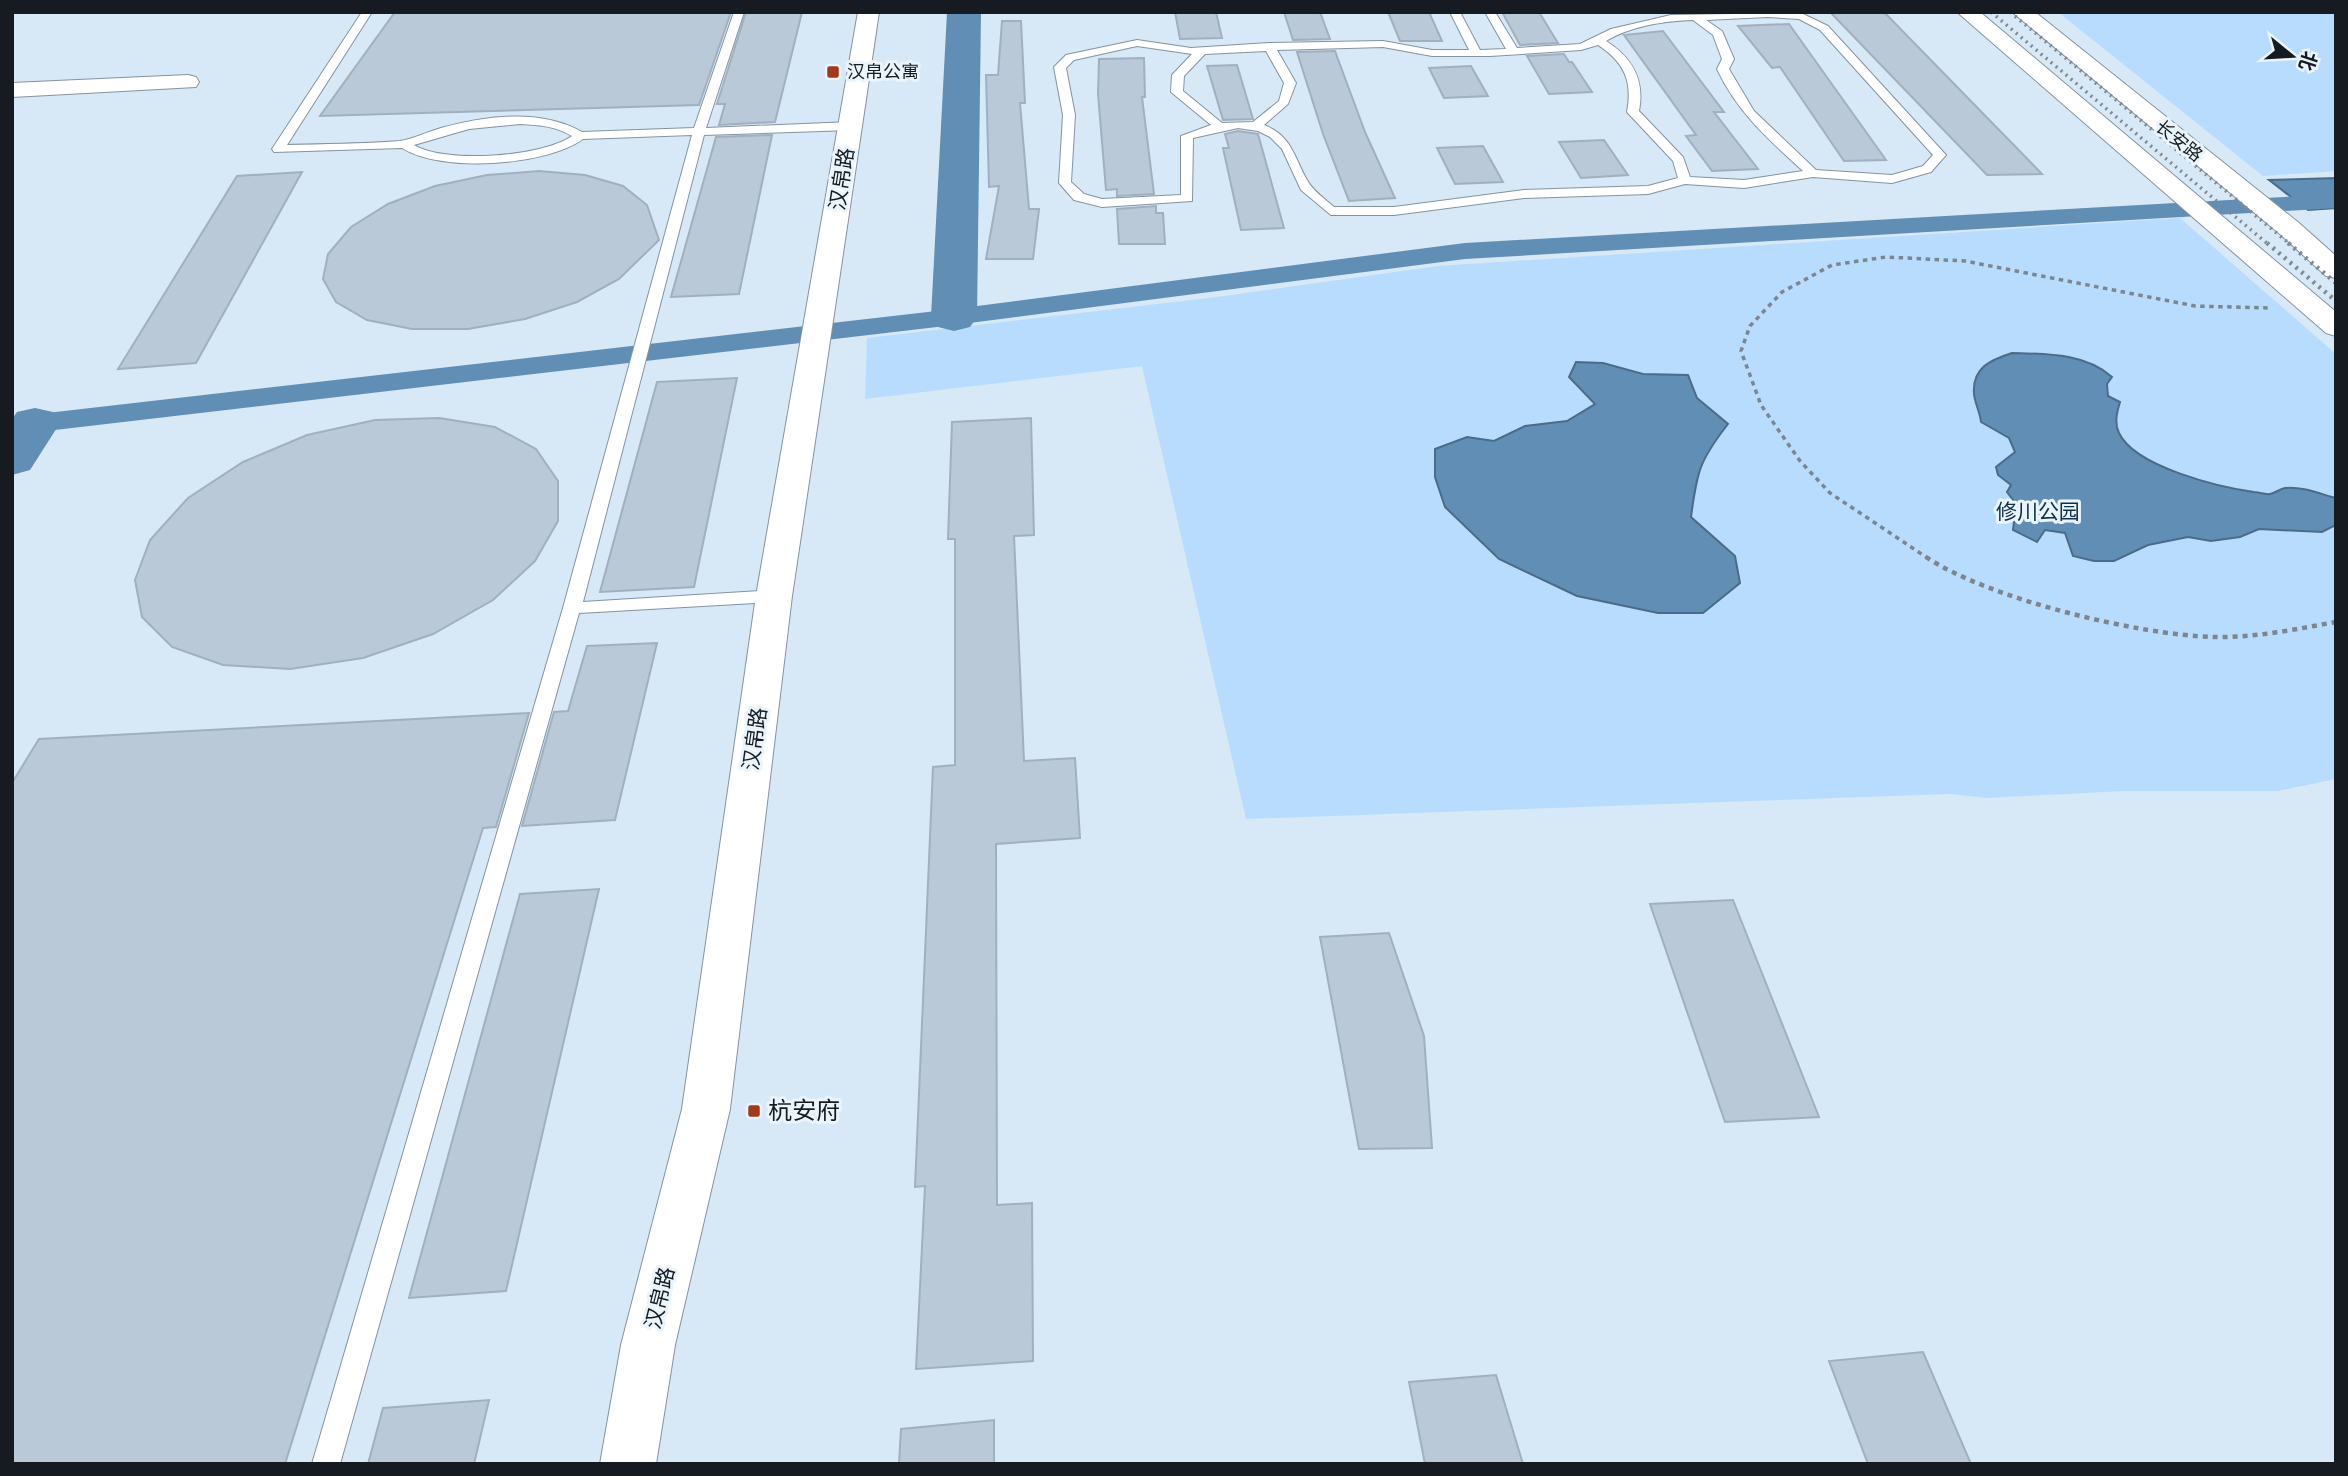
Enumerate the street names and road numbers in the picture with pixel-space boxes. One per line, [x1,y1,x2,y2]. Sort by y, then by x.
street label: 长安路 [2150,115,2208,167]
street label: 汉帛路 [823,146,861,212]
street label: 汉帛路 [737,706,773,772]
street label: 汉帛路 [639,1264,681,1332]

